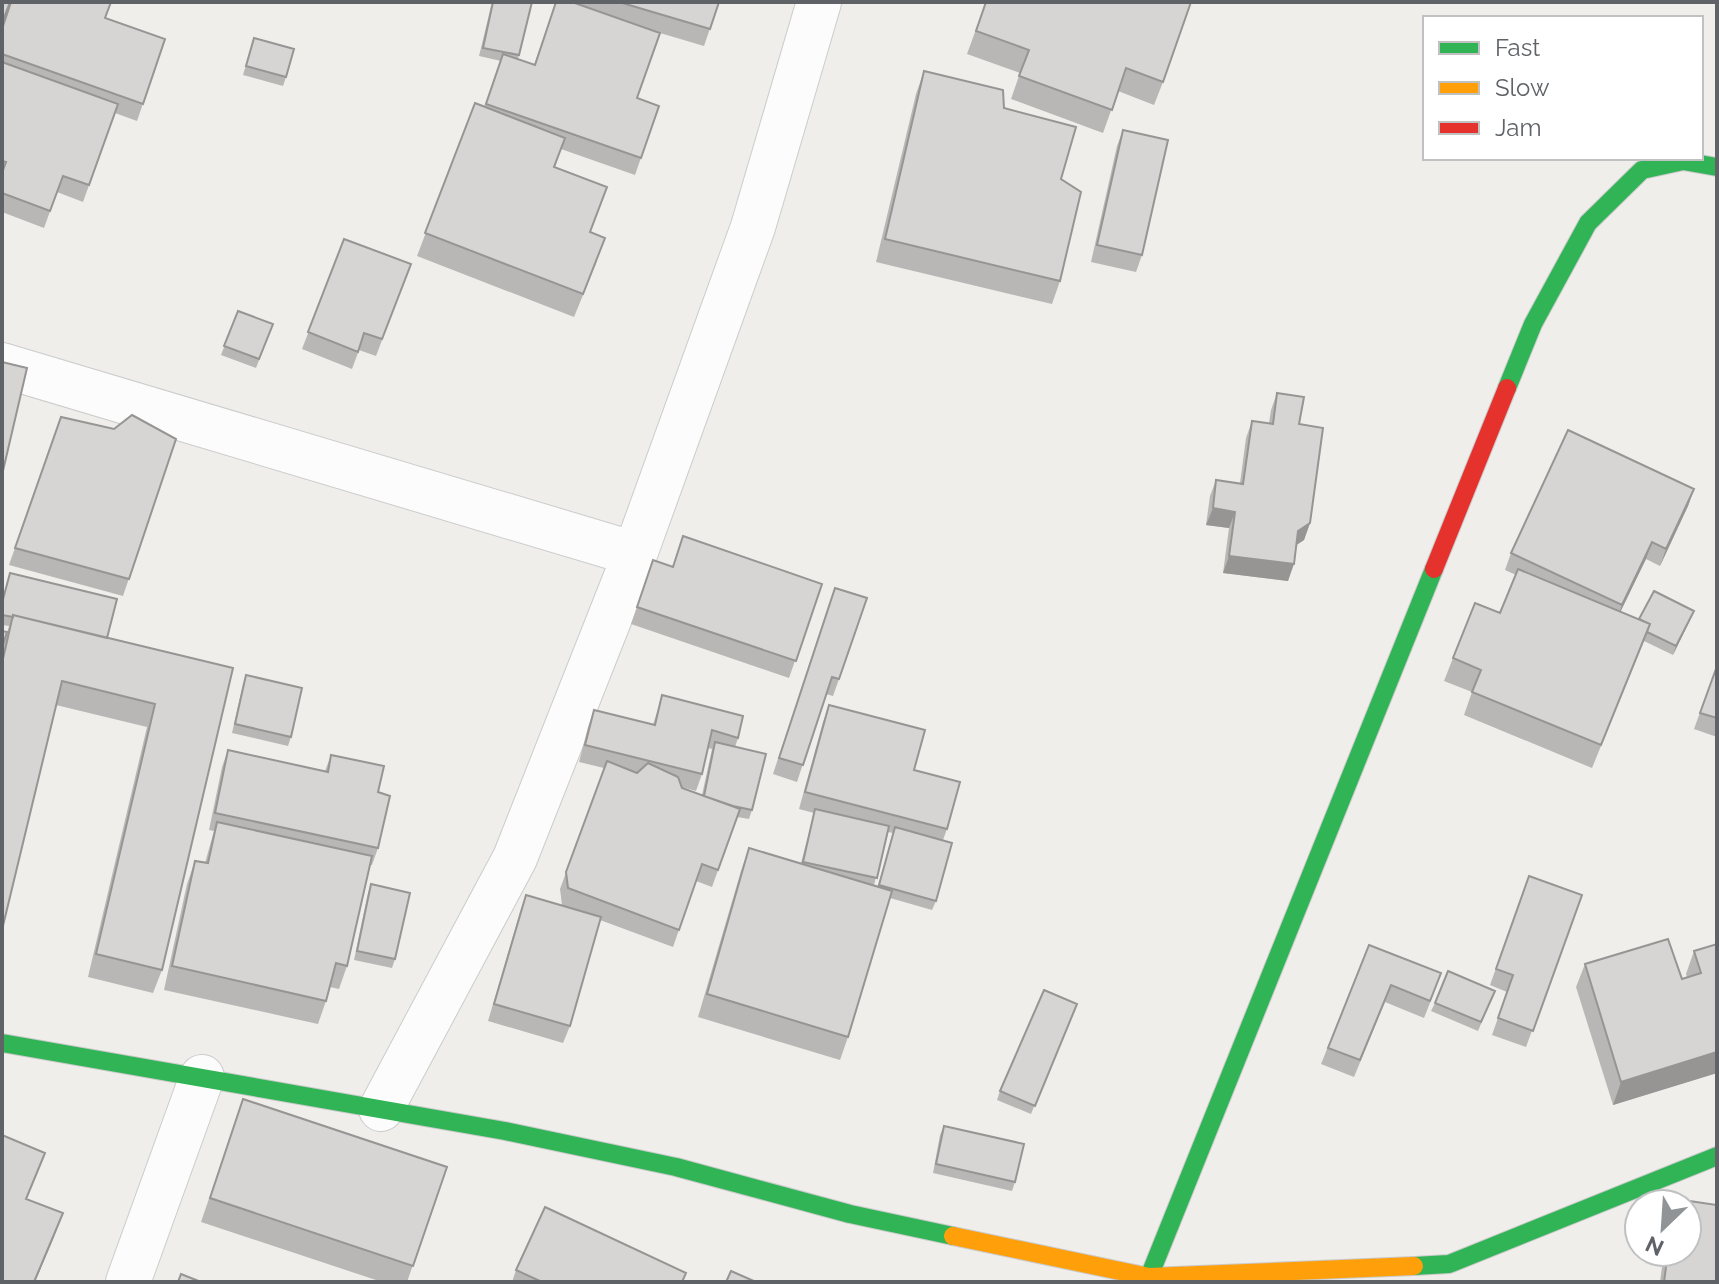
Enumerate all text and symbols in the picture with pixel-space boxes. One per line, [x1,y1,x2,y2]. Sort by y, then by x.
legend [1423,16,1703,160]
text: Fast [1495,33,1540,62]
text: Slow [1495,73,1550,102]
text: Jam [1495,113,1541,142]
north arrow [1623,1188,1703,1268]
text: N [1641,1231,1668,1261]

